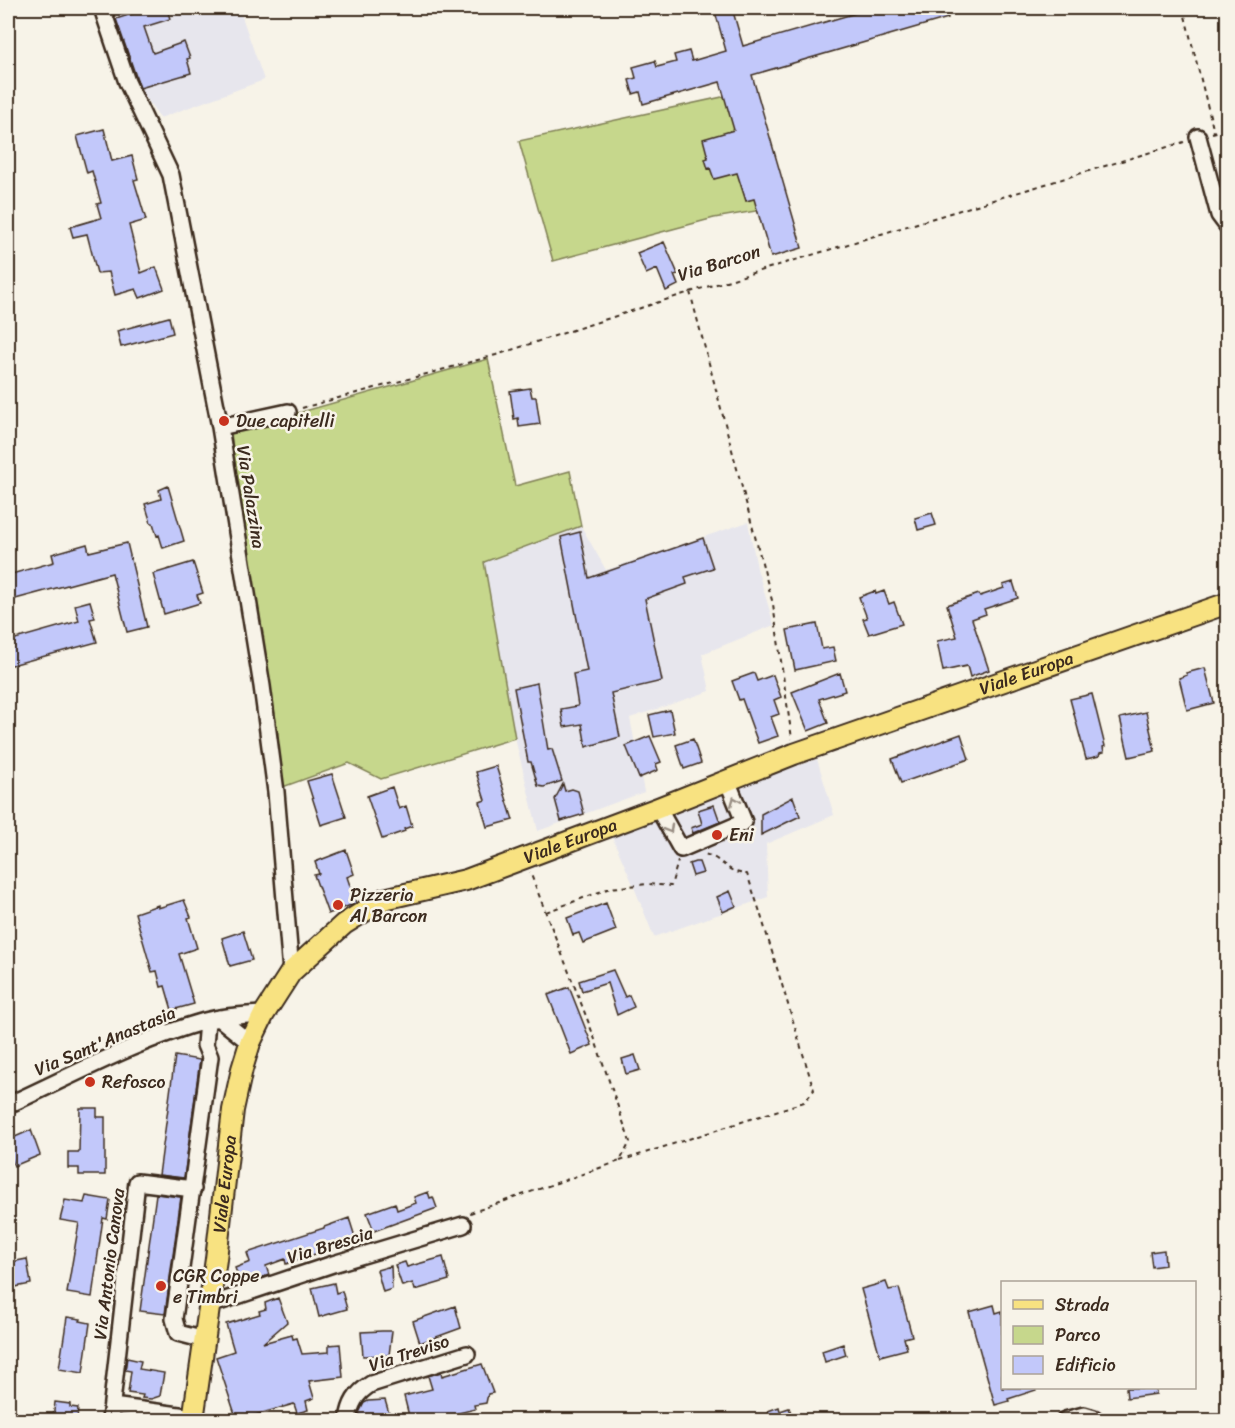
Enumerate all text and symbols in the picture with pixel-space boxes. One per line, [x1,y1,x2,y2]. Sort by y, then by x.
street label: Via Barcon [674,235,765,291]
place label: Due capitelli [236,405,336,437]
marker: Due capitelli [217,414,231,428]
street label: Via Palazzina [227,443,275,551]
street label: Viale Europa [975,642,1078,704]
one-way arrow [730,796,742,807]
street label: Viale Europa [519,809,622,873]
place label: Eni [729,819,755,851]
one-way arrow [662,823,674,833]
marker: Eni [710,828,724,842]
place label: Pizzeria Al Barcon [349,879,428,932]
marker: Pizzeria Al Barcon [331,898,345,912]
street label: Via Sant'Anastasia [29,997,181,1085]
place label: Refosco [102,1066,166,1098]
marker: Refosco [83,1075,97,1089]
street label: Viale Europa [203,1134,246,1235]
street label: Via Antonio Canova [84,1185,134,1342]
street label: Via Brescia [283,1217,378,1273]
place label: CGR Coppe e Timbri [173,1260,260,1313]
marker: CGR Coppe e Timbri [154,1279,168,1293]
legend [1001,1281,1196,1389]
text: Strada [1055,1289,1110,1321]
text: Parco [1055,1319,1100,1351]
street label: Via Treviso [364,1325,454,1381]
text: Edificio [1055,1349,1116,1381]

